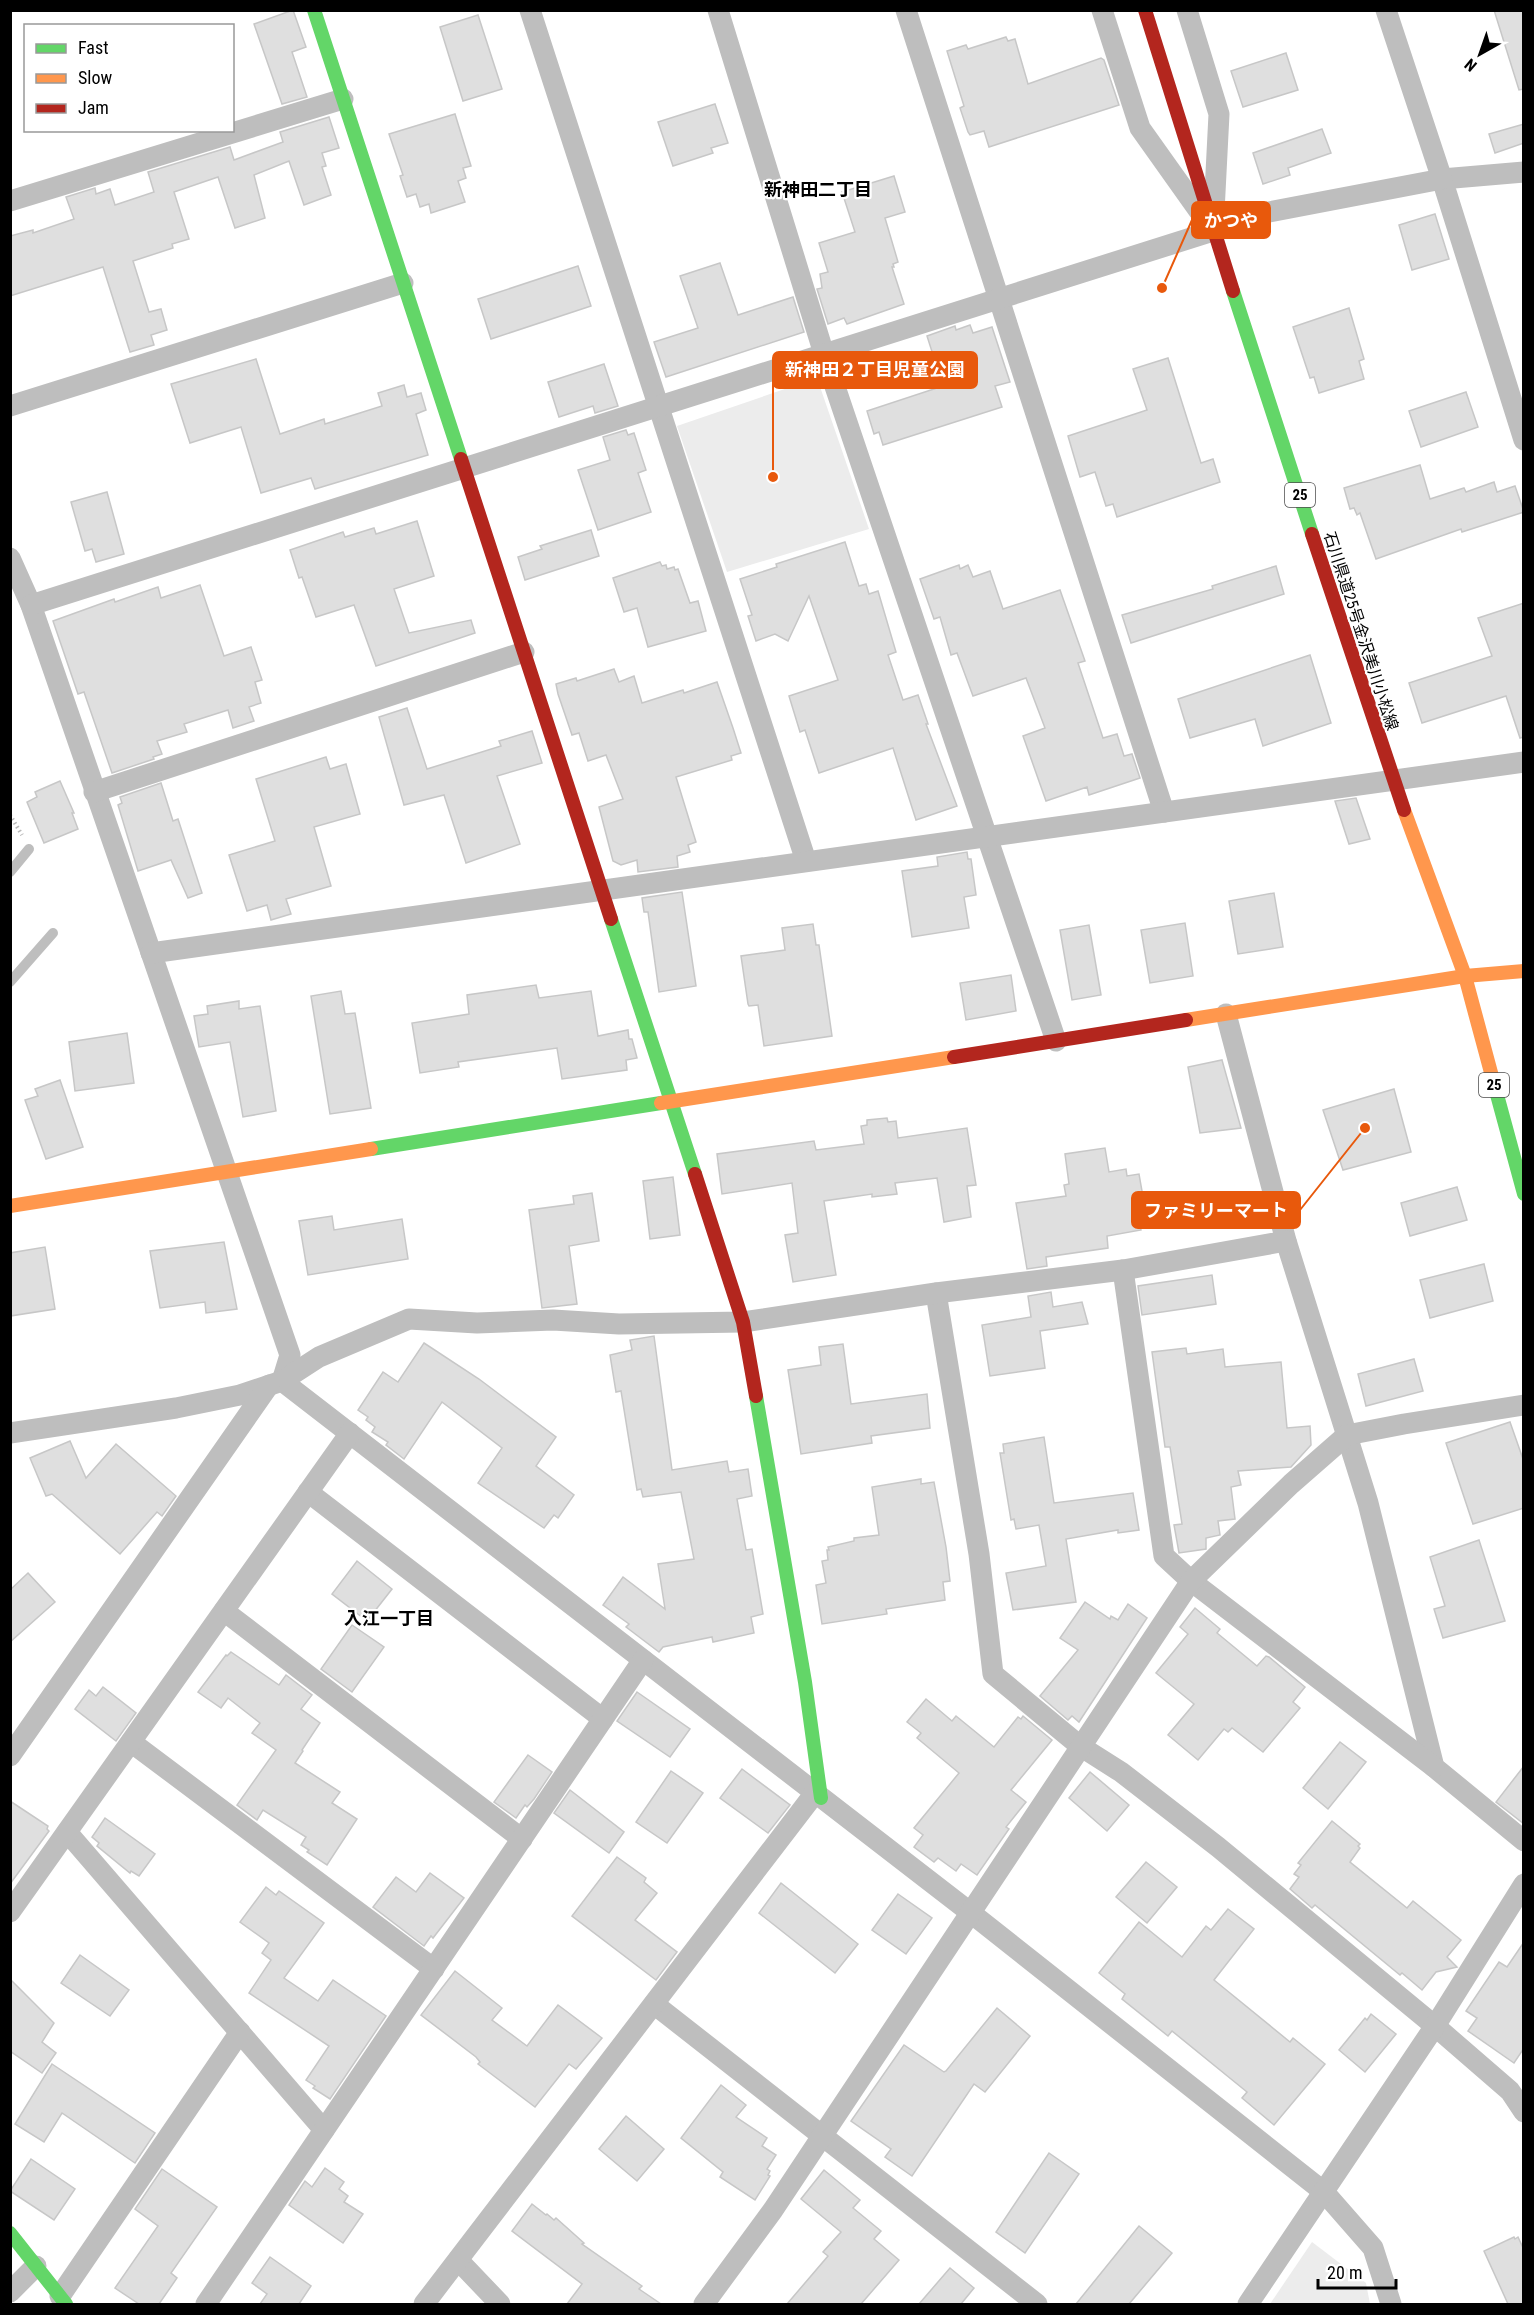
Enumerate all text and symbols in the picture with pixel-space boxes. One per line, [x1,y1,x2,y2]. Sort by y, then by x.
legend [24,24,234,132]
north arrow [1450,24,1510,84]
text: Fast [78,37,109,58]
text: N [1461,55,1481,76]
text: Slow [78,67,113,88]
text: Jam [78,97,109,118]
district label: 新神田二丁目 [764,179,872,200]
callout: かつや [1192,202,1270,238]
text: かつや [1204,210,1258,231]
callout: 新神田２丁目児童公園 [773,352,977,388]
text: 新神田２丁目児童公園 [785,359,965,380]
road number: 25 [1285,483,1315,507]
street label: 石川県道25号金沢美川小松線 [1320,529,1402,733]
road number: 25 [1479,1073,1509,1097]
callout: ファミリーマート [1132,1192,1300,1228]
text: ファミリーマート [1144,1200,1288,1221]
district label: 入江一丁目 [344,1608,434,1629]
scale bar [1318,2252,1396,2290]
text: 20 m [1327,2262,1362,2283]

